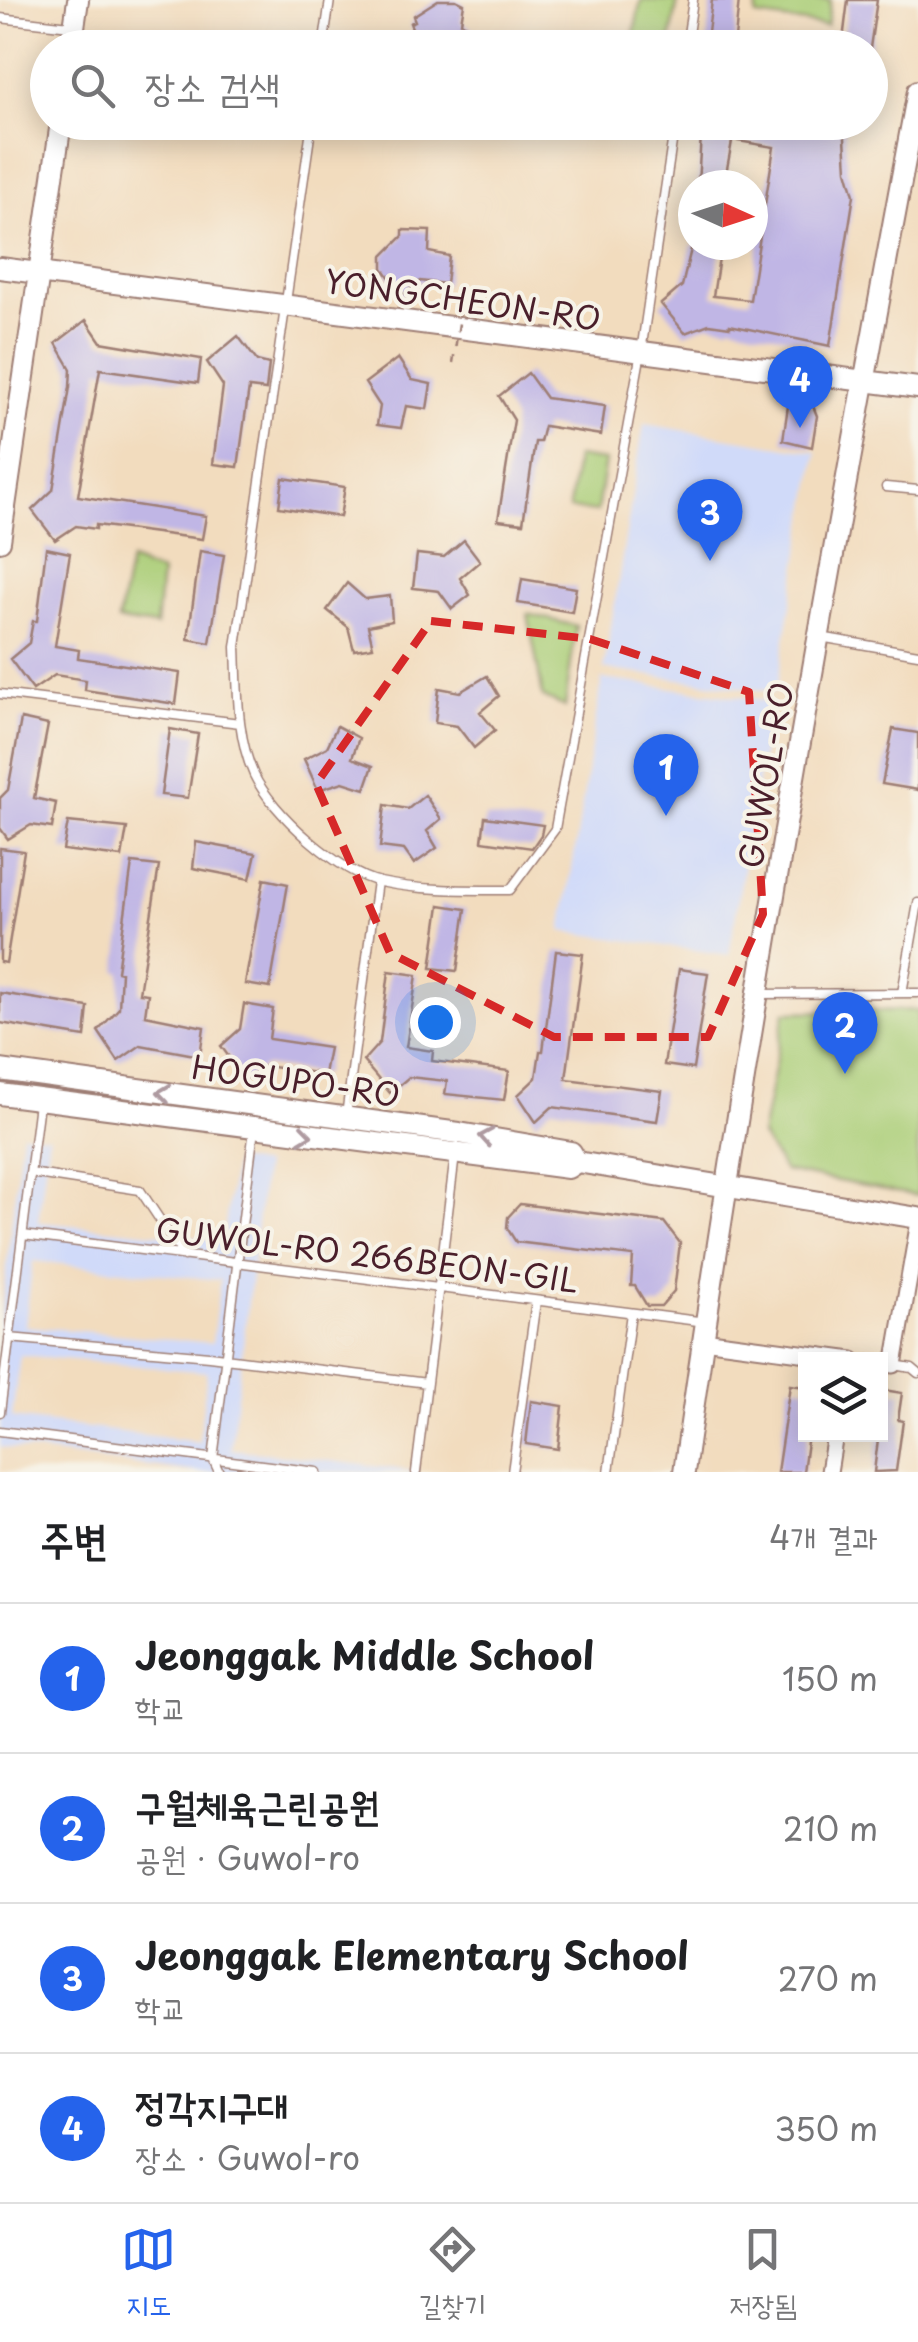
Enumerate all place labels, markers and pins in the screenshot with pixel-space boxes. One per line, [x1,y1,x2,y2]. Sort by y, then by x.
pin: 4 [768,346,832,428]
pin: 3 [678,478,742,561]
pin: 1 [634,734,698,816]
pin: 2 [812,992,878,1074]

